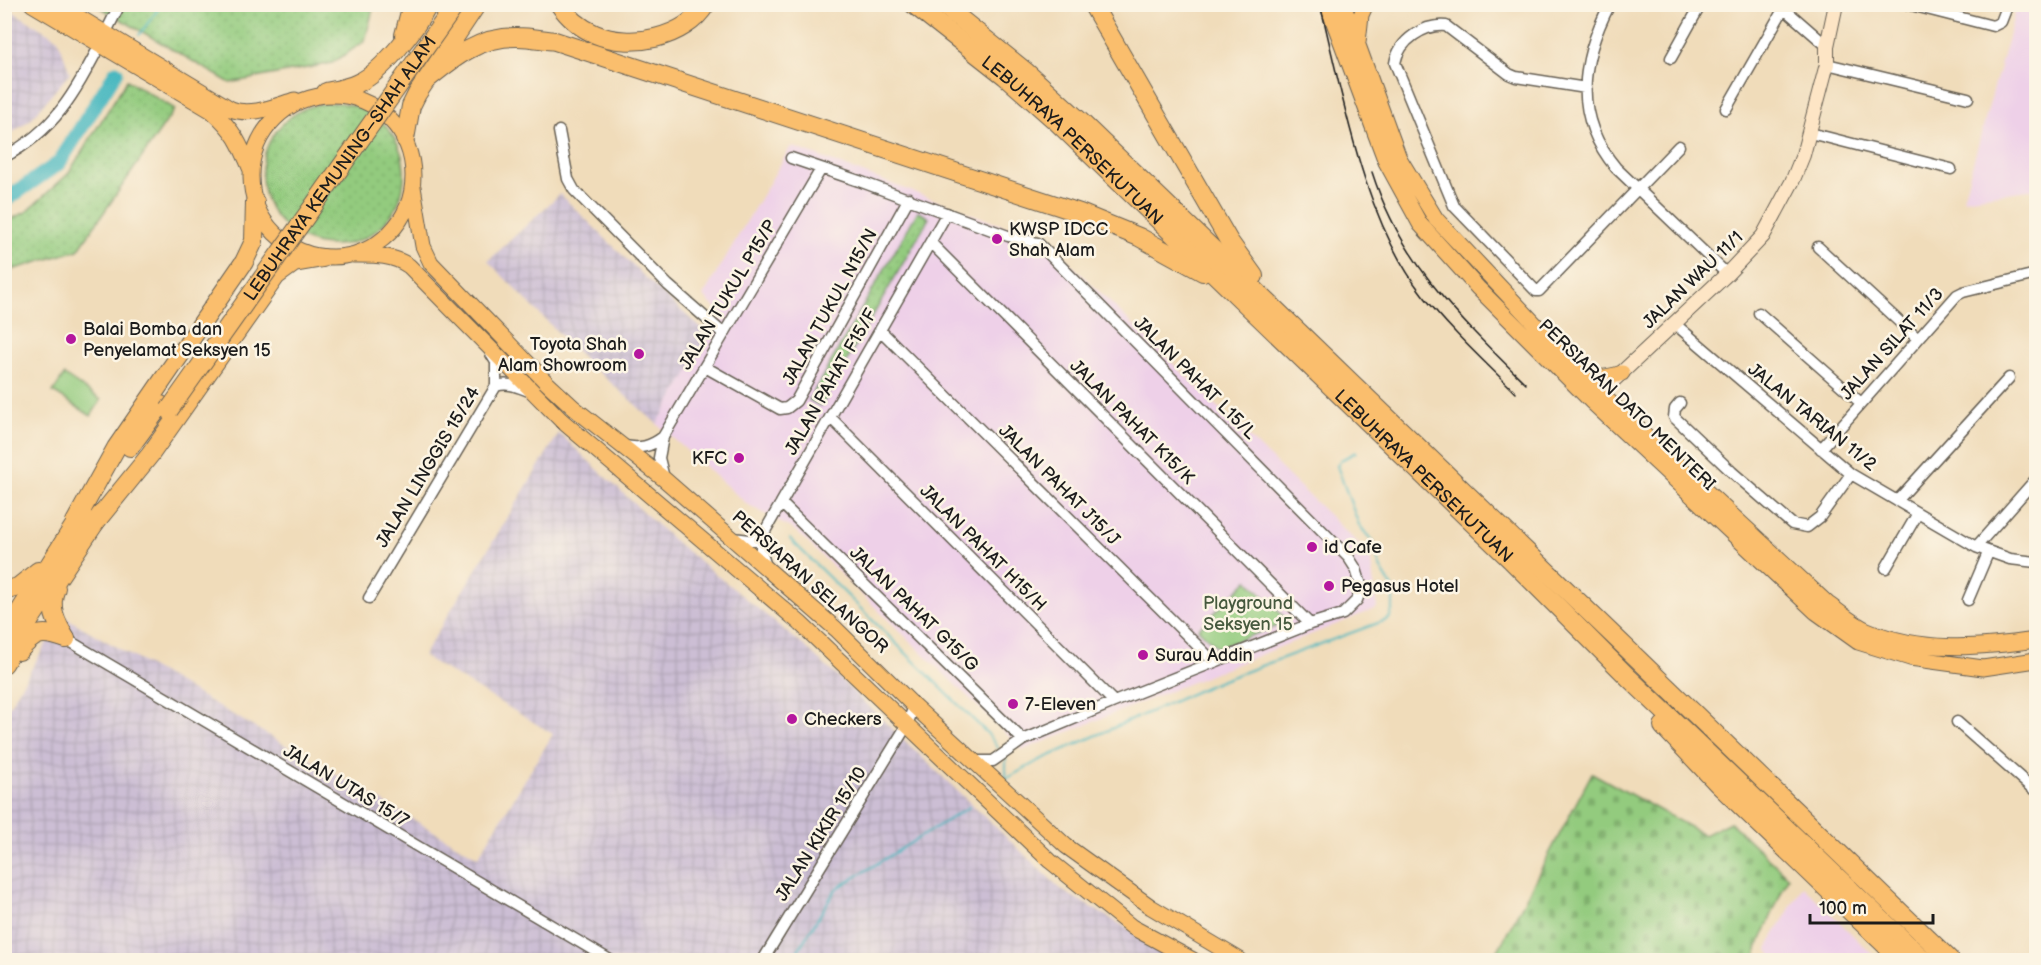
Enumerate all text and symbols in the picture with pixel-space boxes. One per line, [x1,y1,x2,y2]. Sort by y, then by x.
street label: LEBUHRAYA KEMUNING–SHAH ALAM [239,32,441,305]
street label: LEBUHRAYA PERSEKUTUAN [978,51,1168,229]
street label: JALAN TUKUL P15/P [675,216,781,374]
place label: KWSP IDCC Shah Alam [1009,219,1108,261]
street label: JALAN TUKUL N15/N [778,225,882,389]
street label: JALAN WAU 11/1 [1638,227,1748,333]
marker: KWSP IDCC Shah Alam [990,232,1004,246]
street label: JALAN SILAT 11/3 [1836,284,1948,404]
street label: JALAN PAHAT F15/F [781,305,882,459]
street label: JALAN PAHAT L15/L [1129,312,1261,444]
street label: PERSIARAN DATO MENTERI [1534,315,1720,495]
place label: Balai Bomba dan Penyelamat Seksyen 15 [83,319,271,361]
marker: Balai Bomba dan Penyelamat Seksyen 15 [64,332,78,346]
place label: Toyota Shah Alam Showroom [498,334,627,376]
marker: Toyota Shah Alam Showroom [632,347,646,361]
street label: JALAN PAHAT K15/K [1066,356,1199,489]
street label: JALAN TARIAN 11/2 [1744,359,1881,476]
street label: JALAN LINGGIS 15/24 [372,383,484,551]
street label: LEBUHRAYA PERSEKUTUAN [1330,385,1517,567]
street label: JALAN PAHAT J15/J [994,420,1124,550]
place label: KFC [692,448,727,469]
marker: KFC [732,451,746,465]
street label: JALAN PAHAT H15/H [915,480,1051,616]
street label: PERSIARAN SELANGOR [728,506,893,658]
place label: id Cafe [1324,537,1382,558]
marker: id Cafe [1305,540,1319,554]
street label: JALAN PAHAT G15/G [845,542,983,676]
place label: Pegasus Hotel [1341,576,1458,597]
marker: Pegasus Hotel [1322,579,1336,593]
park label: Playground Seksyen 15 [1203,593,1293,635]
place label: Surau Addin [1155,645,1253,666]
marker: Surau Addin [1136,648,1150,662]
place label: 7-Eleven [1025,694,1096,715]
marker: 7-Eleven [1006,697,1020,711]
place label: Checkers [804,709,882,730]
marker: Checkers [785,712,799,726]
street label: JALAN UTAS 15/7 [280,740,413,832]
street label: JALAN KIKIR 15/10 [771,763,871,905]
scale bar [1810,887,1933,925]
text: 100 m [1819,898,1867,919]

